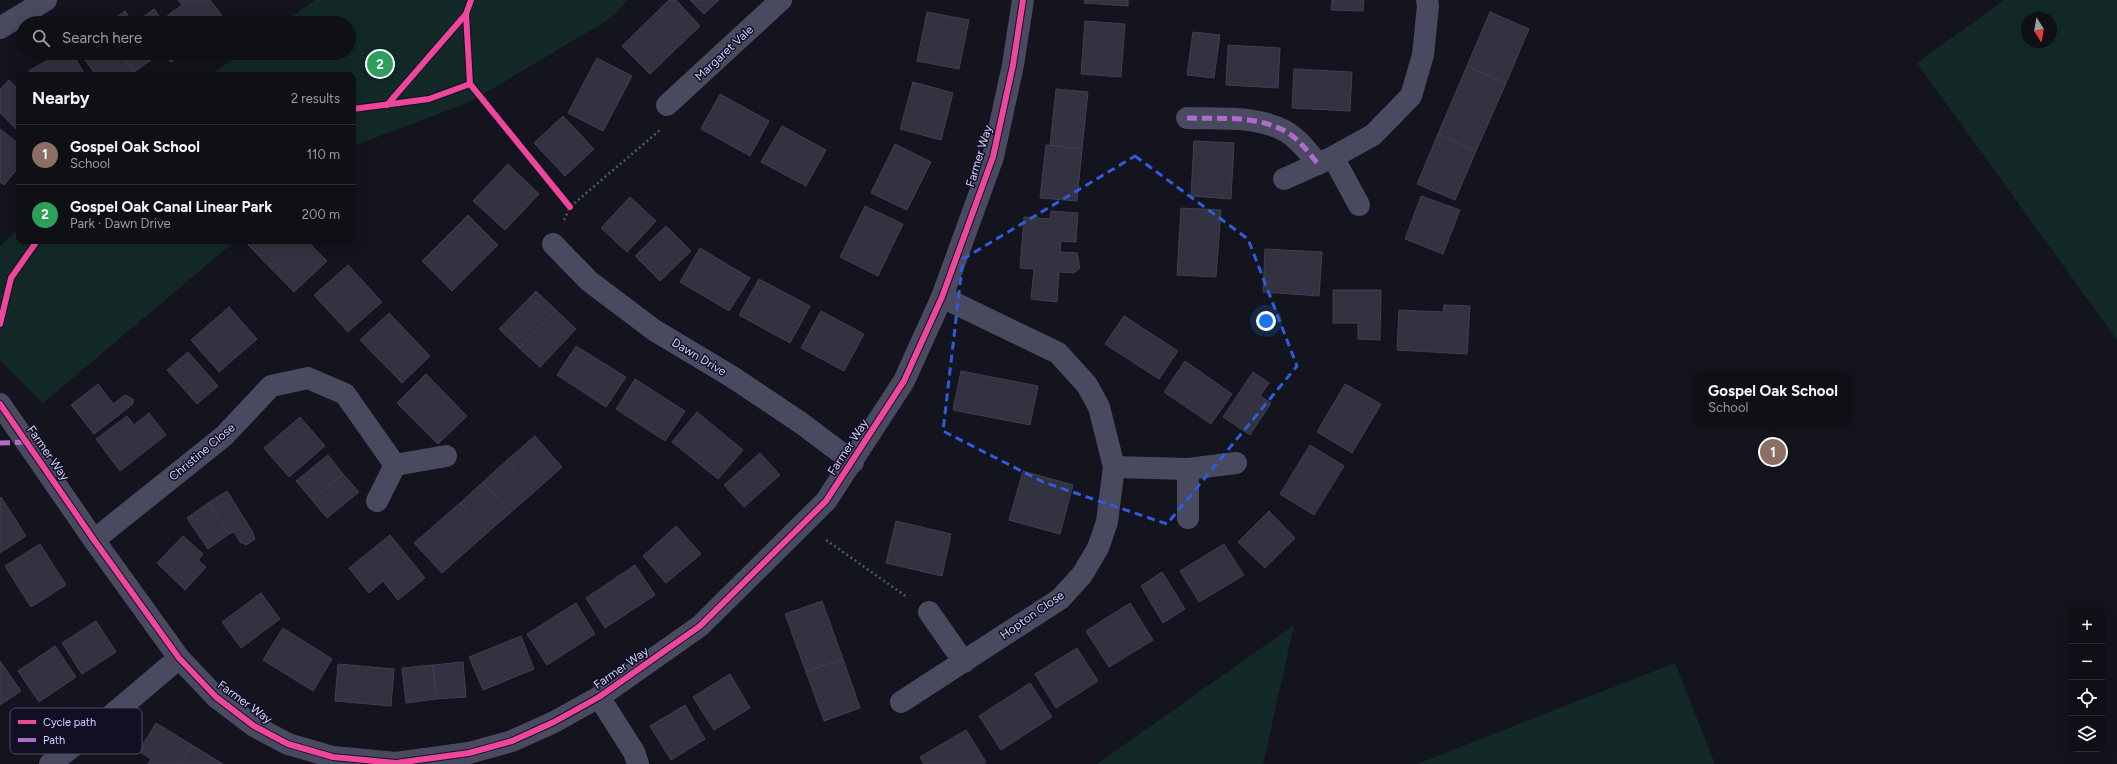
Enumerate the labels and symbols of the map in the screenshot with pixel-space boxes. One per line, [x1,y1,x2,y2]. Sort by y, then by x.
north arrow [2021,12,2057,48]
street label: Margaret Vale [692,22,756,84]
pin: 2 [367,49,393,79]
street label: Farmer Way [963,123,995,189]
your location [1256,311,1276,331]
street label: Dawn Drive [669,335,729,379]
street label: Farmer Way [825,416,872,478]
street label: Christine Close [166,420,238,484]
street label: Farmer Way [24,423,72,484]
pin: 1 [1760,437,1786,467]
street label: Hopton Close [997,588,1067,642]
street label: Farmer Way [591,644,652,692]
street label: Farmer Way [215,678,275,727]
legend [10,708,142,754]
text: Cycle path [43,716,96,729]
text: Path [43,734,65,747]

